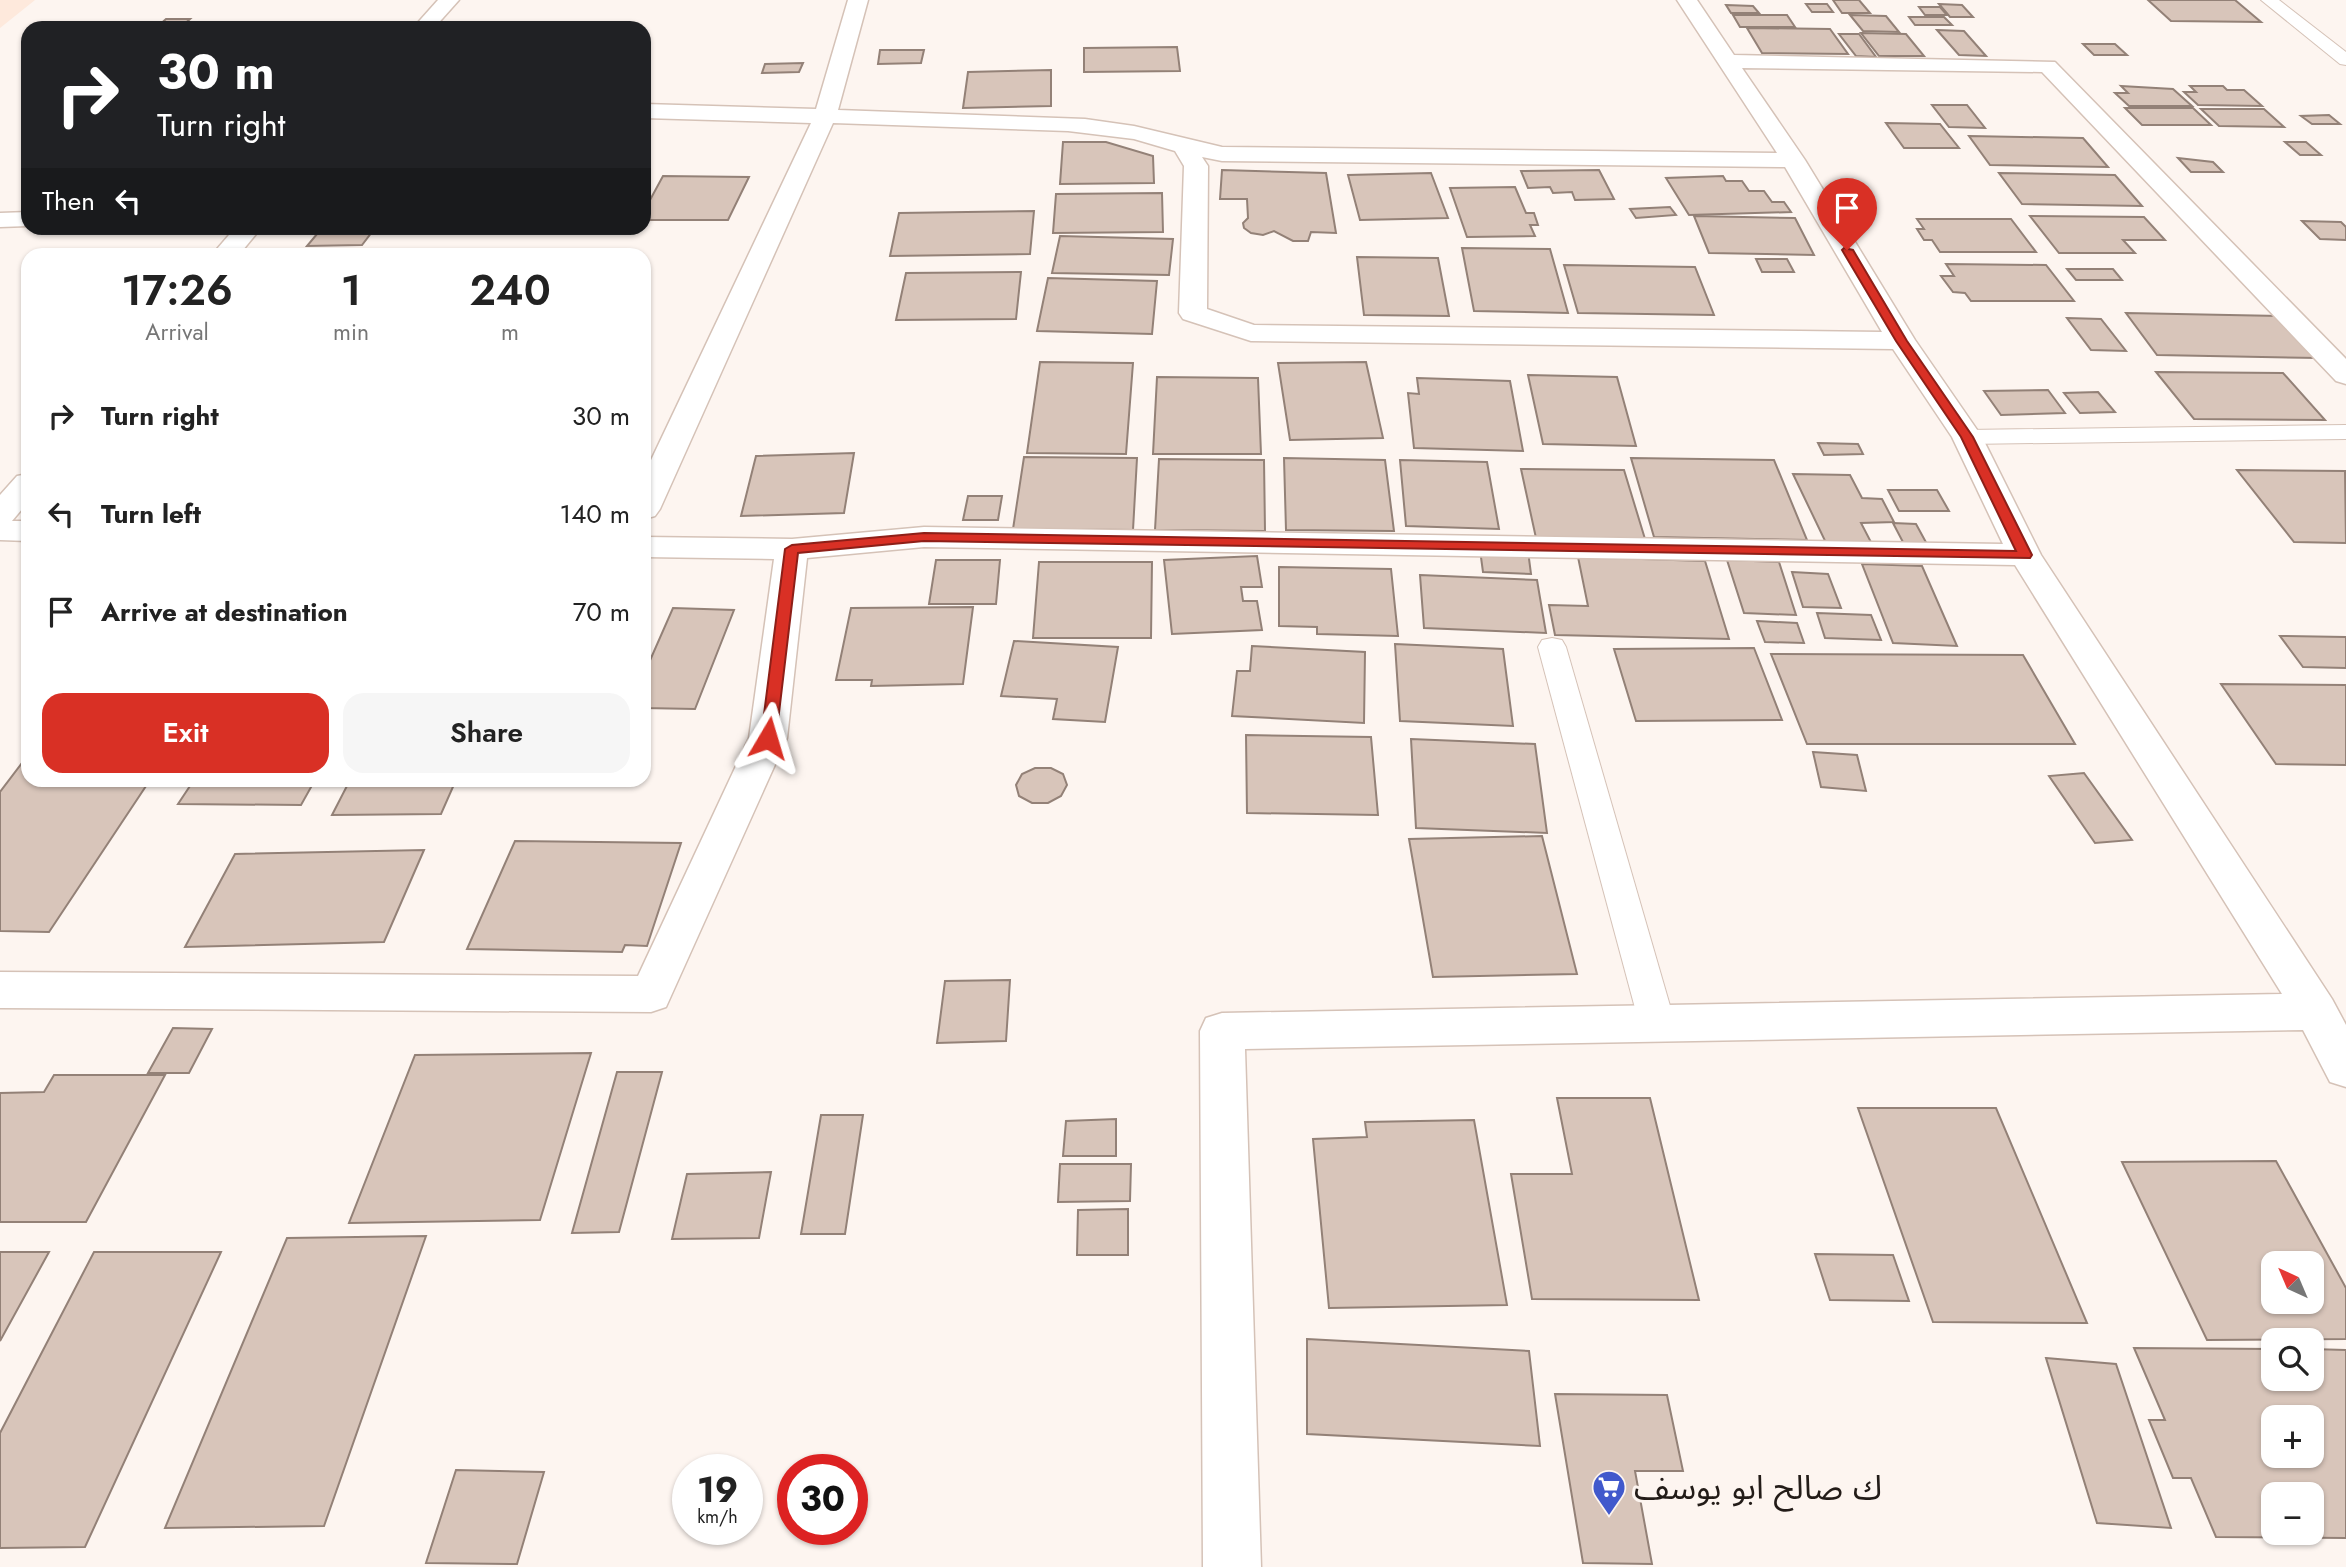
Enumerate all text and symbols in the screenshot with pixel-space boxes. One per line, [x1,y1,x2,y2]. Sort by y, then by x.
text: 30 m [157,37,275,107]
icon: right [42,49,133,140]
text: Turn right [157,102,286,148]
pin [1817,178,1877,250]
text: Then [42,182,95,220]
icon: left [109,182,147,220]
icon: arrive [1828,189,1866,227]
text: 17:26 [121,260,233,321]
text: 1 [341,260,361,321]
text: 240 [469,260,551,321]
text: Arrival [145,315,209,349]
text: min [333,315,369,349]
text: m [501,315,519,349]
icon: right [42,397,80,435]
text: Turn right [101,397,219,435]
text: 30 m [572,397,630,435]
icon: left [42,495,80,533]
text: Turn left [101,495,201,533]
text: 140 m [559,495,630,533]
icon: arrive [42,593,80,631]
text: Arrive at destination [101,593,348,631]
text: 70 m [573,593,630,631]
button: Exit [42,693,329,773]
button: Share [343,693,630,773]
position arrow [731,701,805,775]
north arrow [2261,1251,2324,1314]
map controls [2261,1251,2324,1545]
button: search [2261,1328,2324,1391]
button: + [2261,1405,2324,1468]
speed limit sign: 30 [777,1454,868,1545]
place label: ك صالح ابو يوسف [1634,1464,1882,1512]
text: 19 [697,1465,738,1515]
supermarket icon: ك صالح ابو يوسف [1590,1468,1628,1517]
button: − [2261,1482,2324,1545]
text: km/h [697,1504,738,1530]

